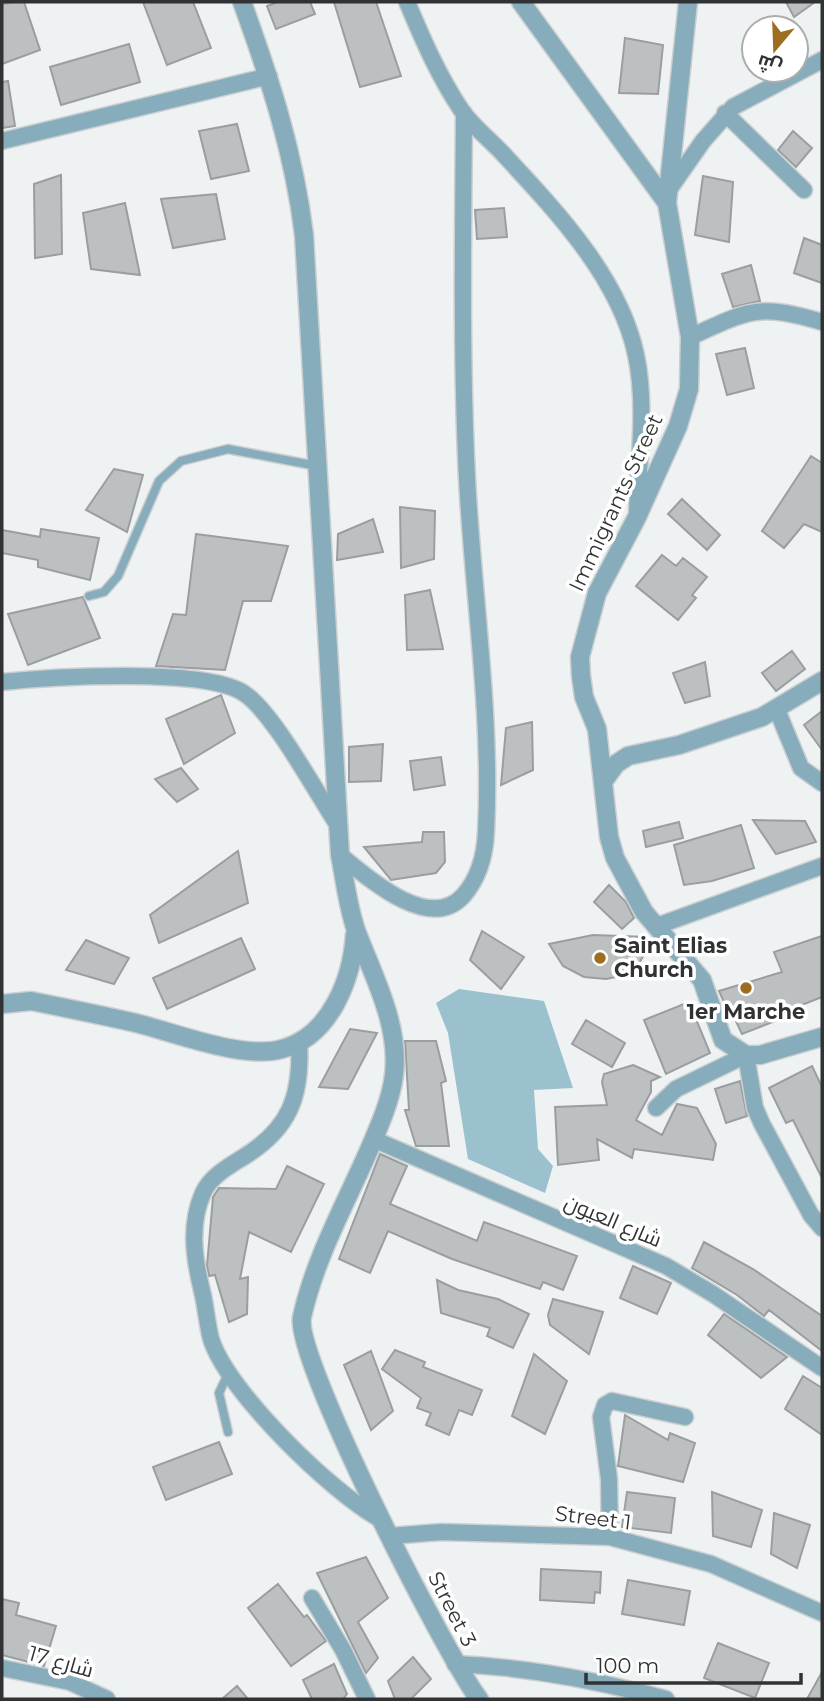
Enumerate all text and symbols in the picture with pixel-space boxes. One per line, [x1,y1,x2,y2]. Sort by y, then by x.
north arrow [740,14,810,84]
text: ش [754,50,785,79]
street label: Immigrants Street [563,410,668,595]
place label: Saint Elias Church [614,933,727,982]
marker: Saint Elias Church [592,950,608,966]
marker: 1er Marche [738,980,754,996]
place label: 1er Marche [687,999,805,1024]
street label: شارع العيون [560,1189,666,1254]
street label: Street 1 [554,1500,633,1535]
street label: Street 3 [423,1567,482,1650]
street label: شارع 17 [25,1640,96,1685]
scale bar [586,1642,801,1686]
text: 100 m [596,1653,659,1678]

